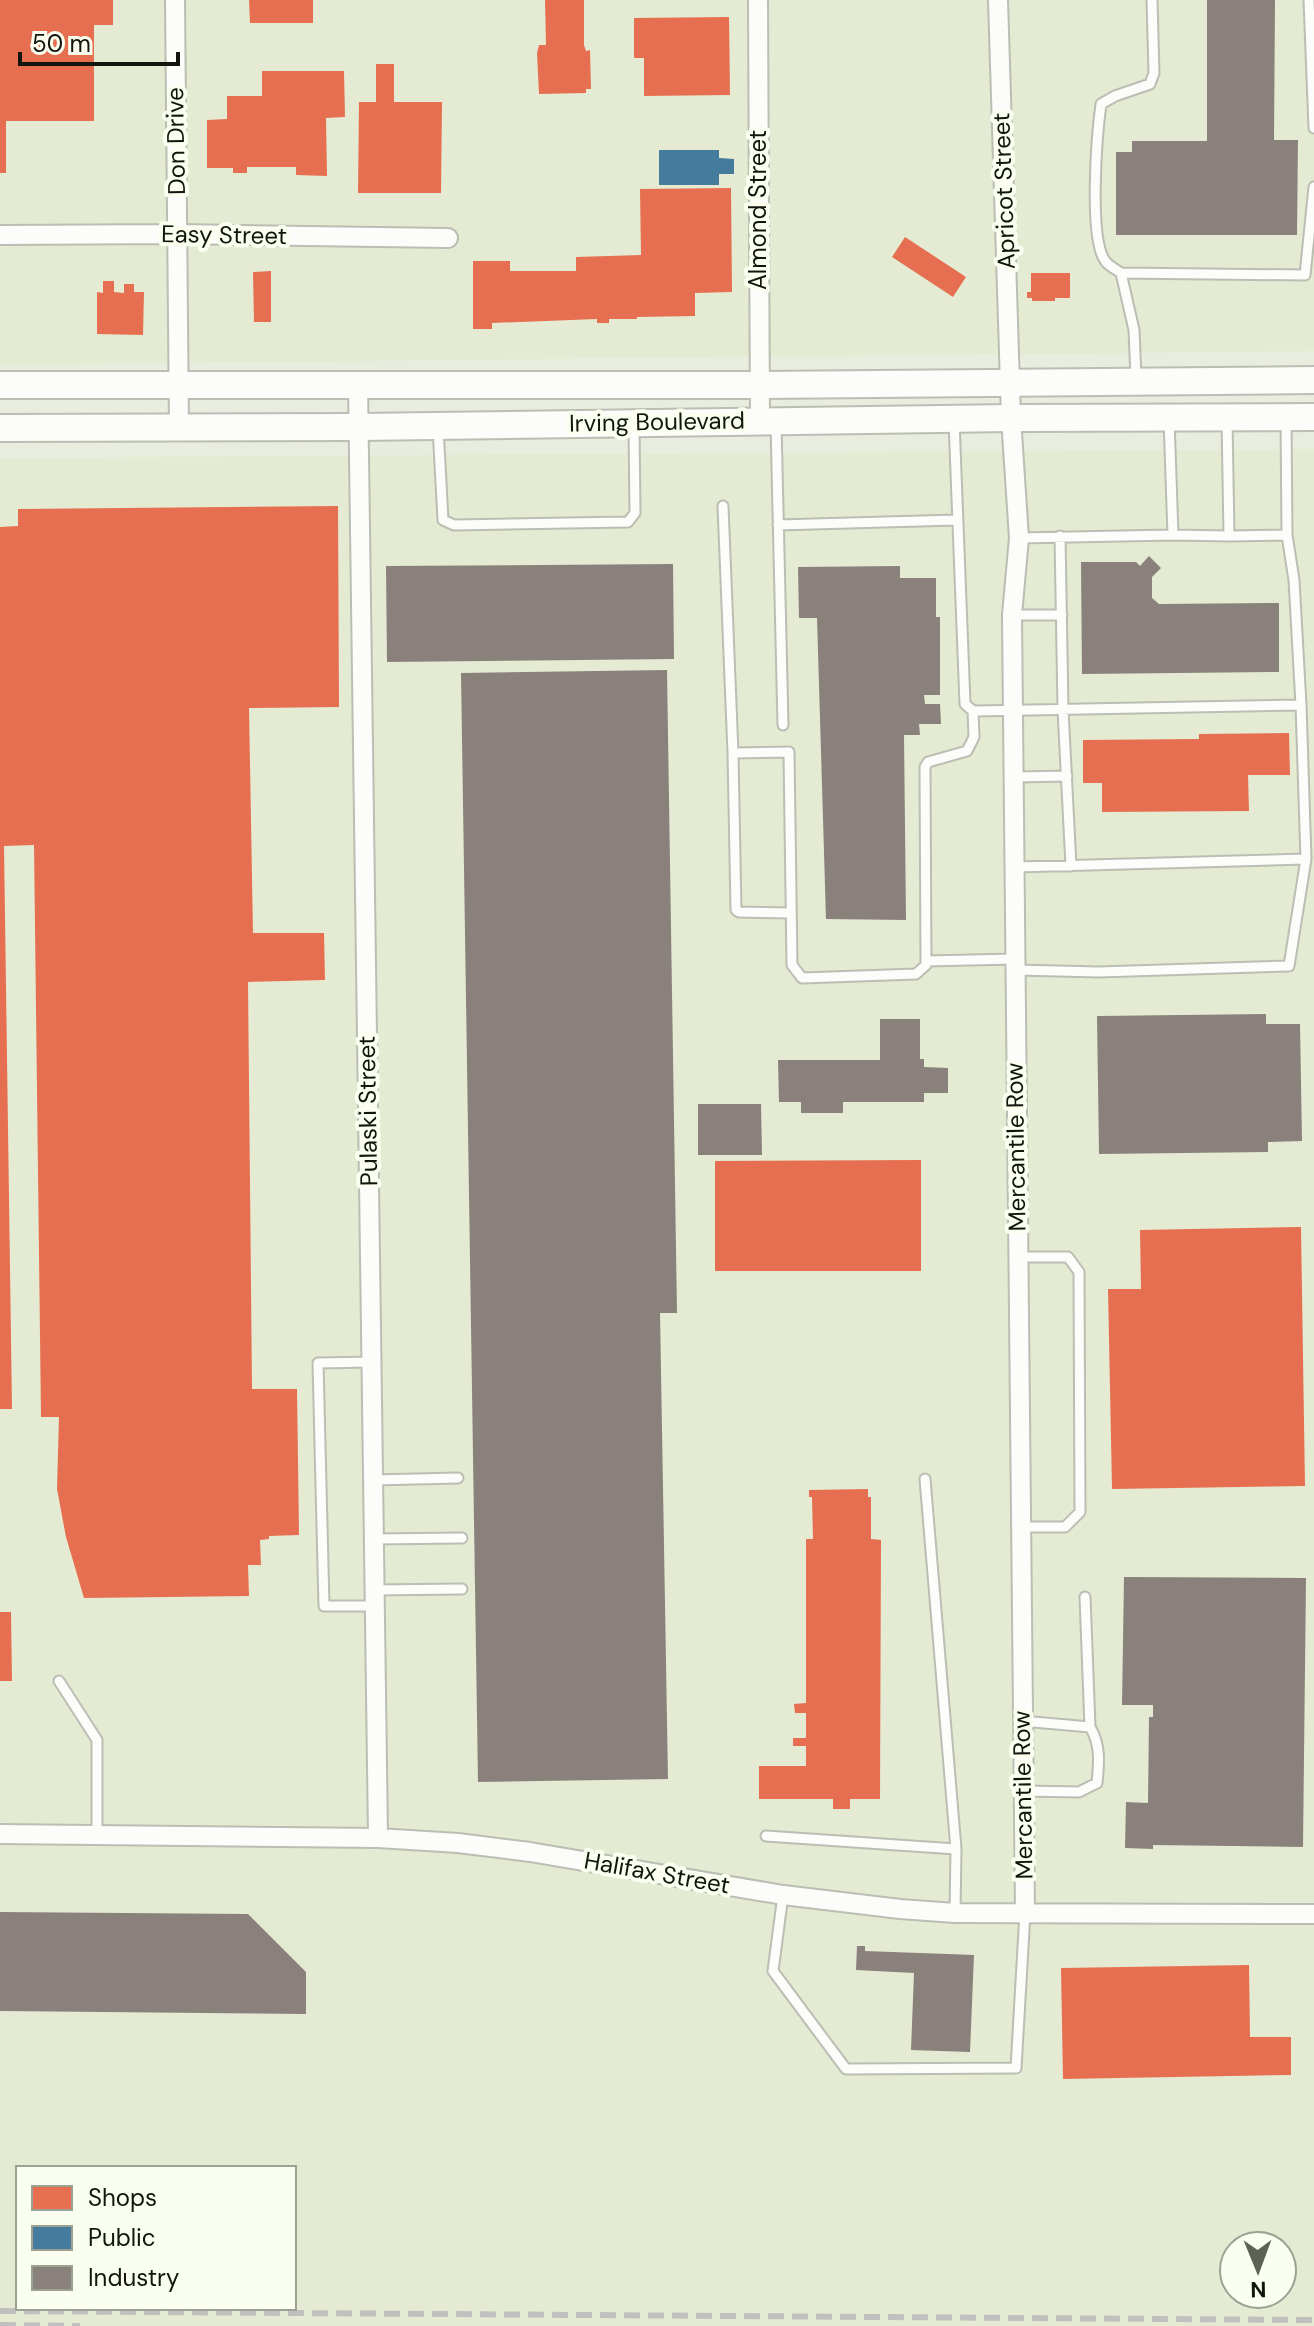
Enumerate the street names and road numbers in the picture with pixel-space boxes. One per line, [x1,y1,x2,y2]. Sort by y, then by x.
street label: Don Drive [159,87,192,195]
street label: Apricot Street [985,112,1022,270]
street label: Almond Street [742,130,773,290]
street label: Easy Street [161,218,287,251]
street label: Irving Boulevard [569,404,745,439]
street label: Pulaski Street [351,1036,384,1186]
street label: Mercantile Row [999,1062,1032,1232]
street label: Mercantile Row [1006,1710,1039,1880]
street label: Halifax Street [582,1844,732,1901]

